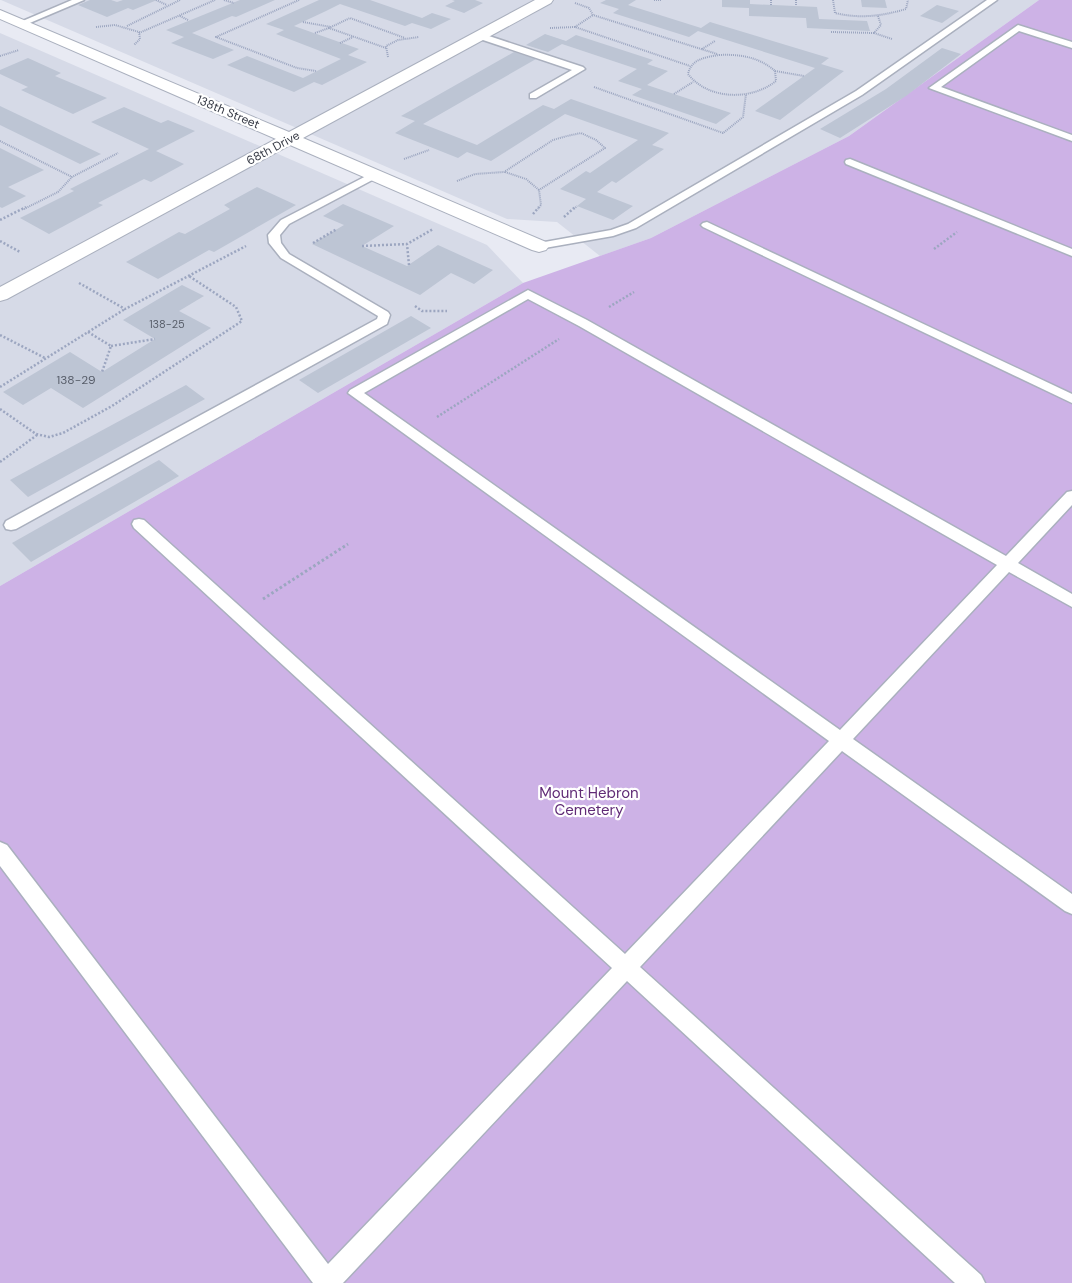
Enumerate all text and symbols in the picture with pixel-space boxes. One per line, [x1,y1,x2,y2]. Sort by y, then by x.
street label: 138th Street [194,92,262,133]
street label: 68th Drive [244,127,303,169]
house number: 138-25 [149,317,185,331]
house number: 138-29 [57,372,95,388]
park label: Mount Hebron Cemetery [539,783,639,820]

